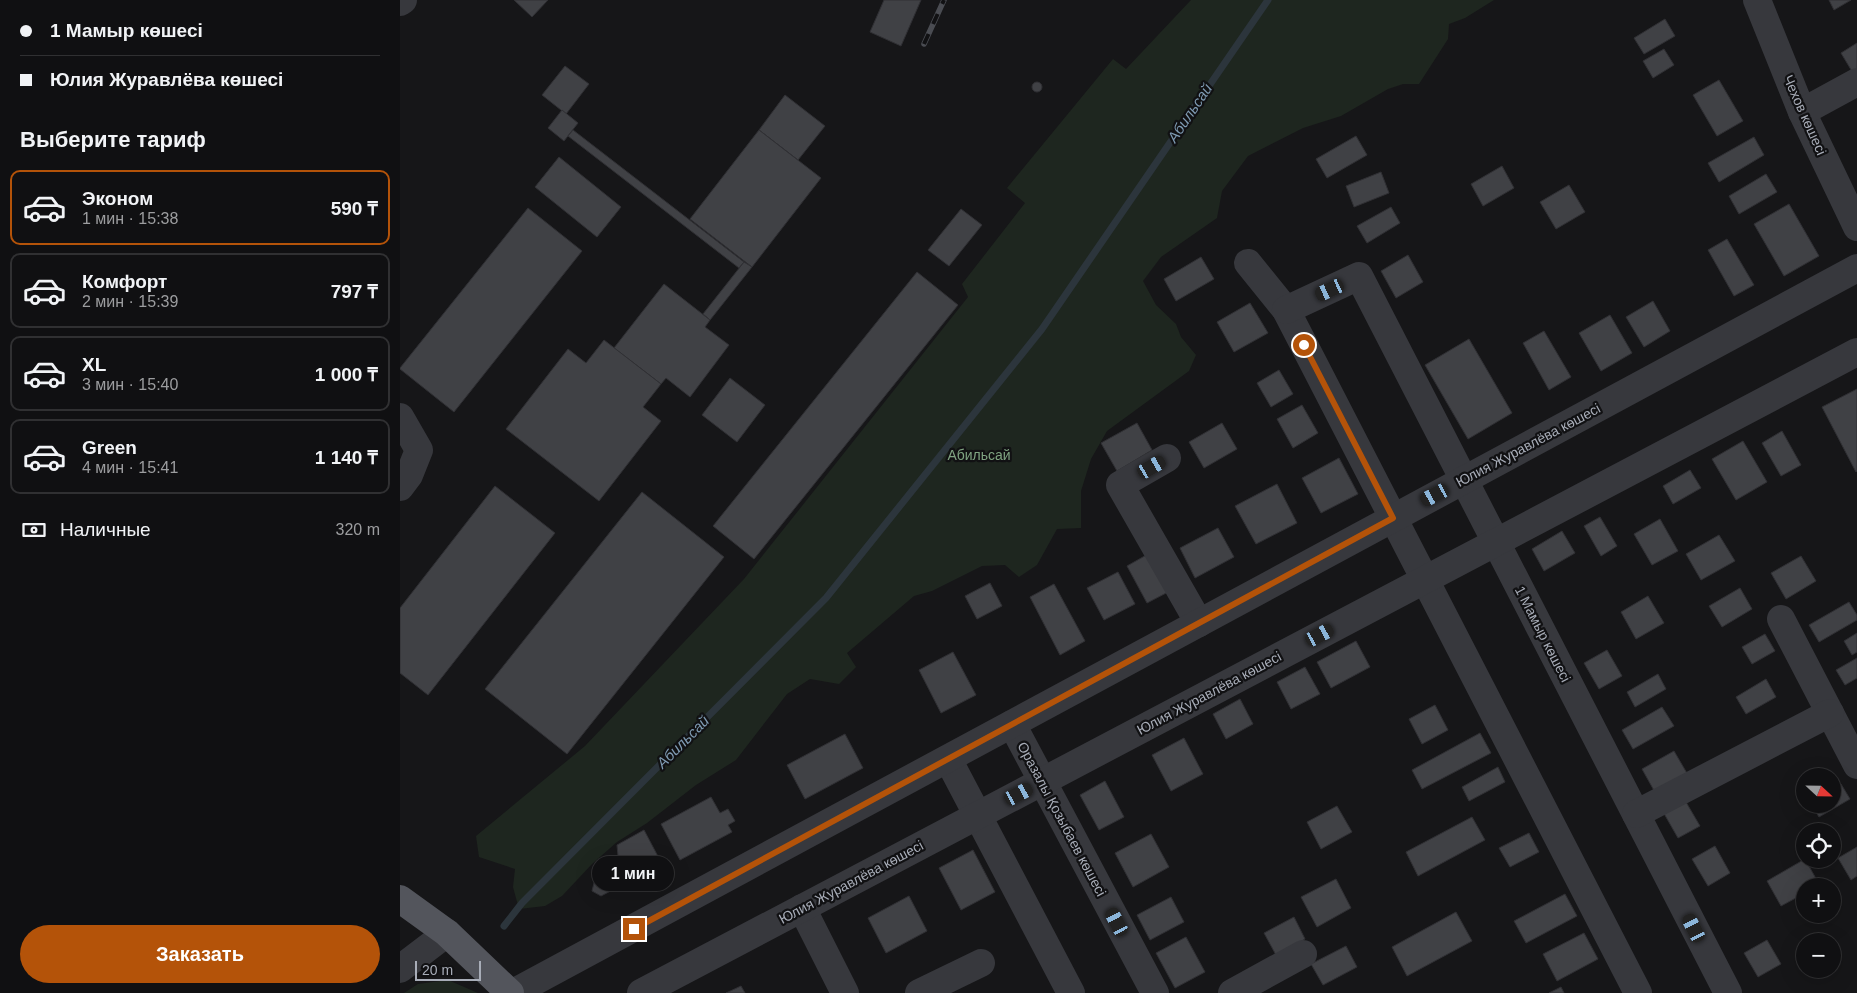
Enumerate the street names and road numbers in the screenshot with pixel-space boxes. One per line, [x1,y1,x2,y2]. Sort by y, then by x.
street label: Чехов көшесі [1780,73,1830,157]
street label: Юлия Журавлёва көшесі [1453,400,1603,490]
street label: 1 Мамыр көшесі [1512,583,1574,685]
street label: Юлия Журавлёва көшесі [1134,648,1284,738]
street label: Оразалы Қозыбаев көшесі [1014,739,1110,899]
street label: Юлия Журавлёва көшесі [776,837,926,927]

